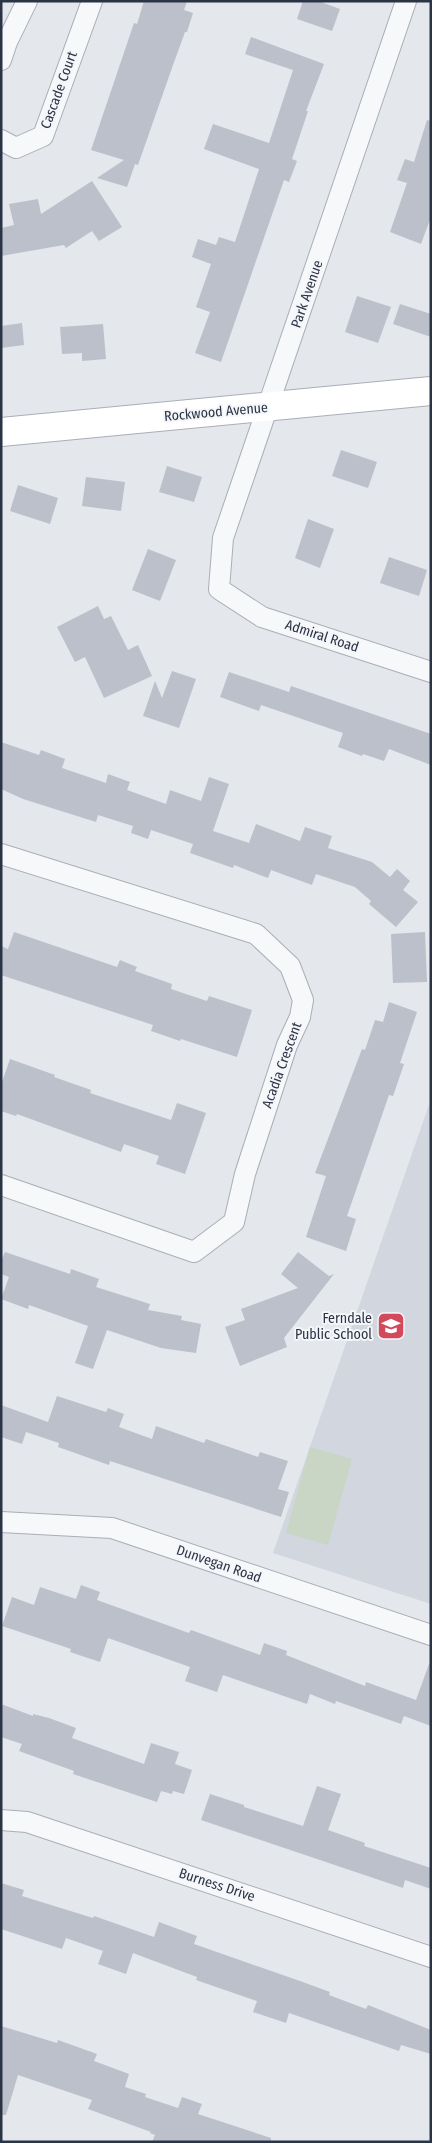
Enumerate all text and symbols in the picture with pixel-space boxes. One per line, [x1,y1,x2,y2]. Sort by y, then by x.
street label: Cascade Court [37,49,81,131]
street label: Park Avenue [288,258,326,330]
street label: Rockwood Avenue [163,399,269,425]
street label: Admiral Road [283,616,361,656]
street label: Acadia Crescent [259,1019,306,1110]
place label: Ferndale Public School [295,1310,372,1343]
school or university icon: Ferndale Public School [376,1311,406,1341]
street label: Dunvegan Road [174,1542,264,1586]
street label: Burness Drive [177,1865,257,1905]

